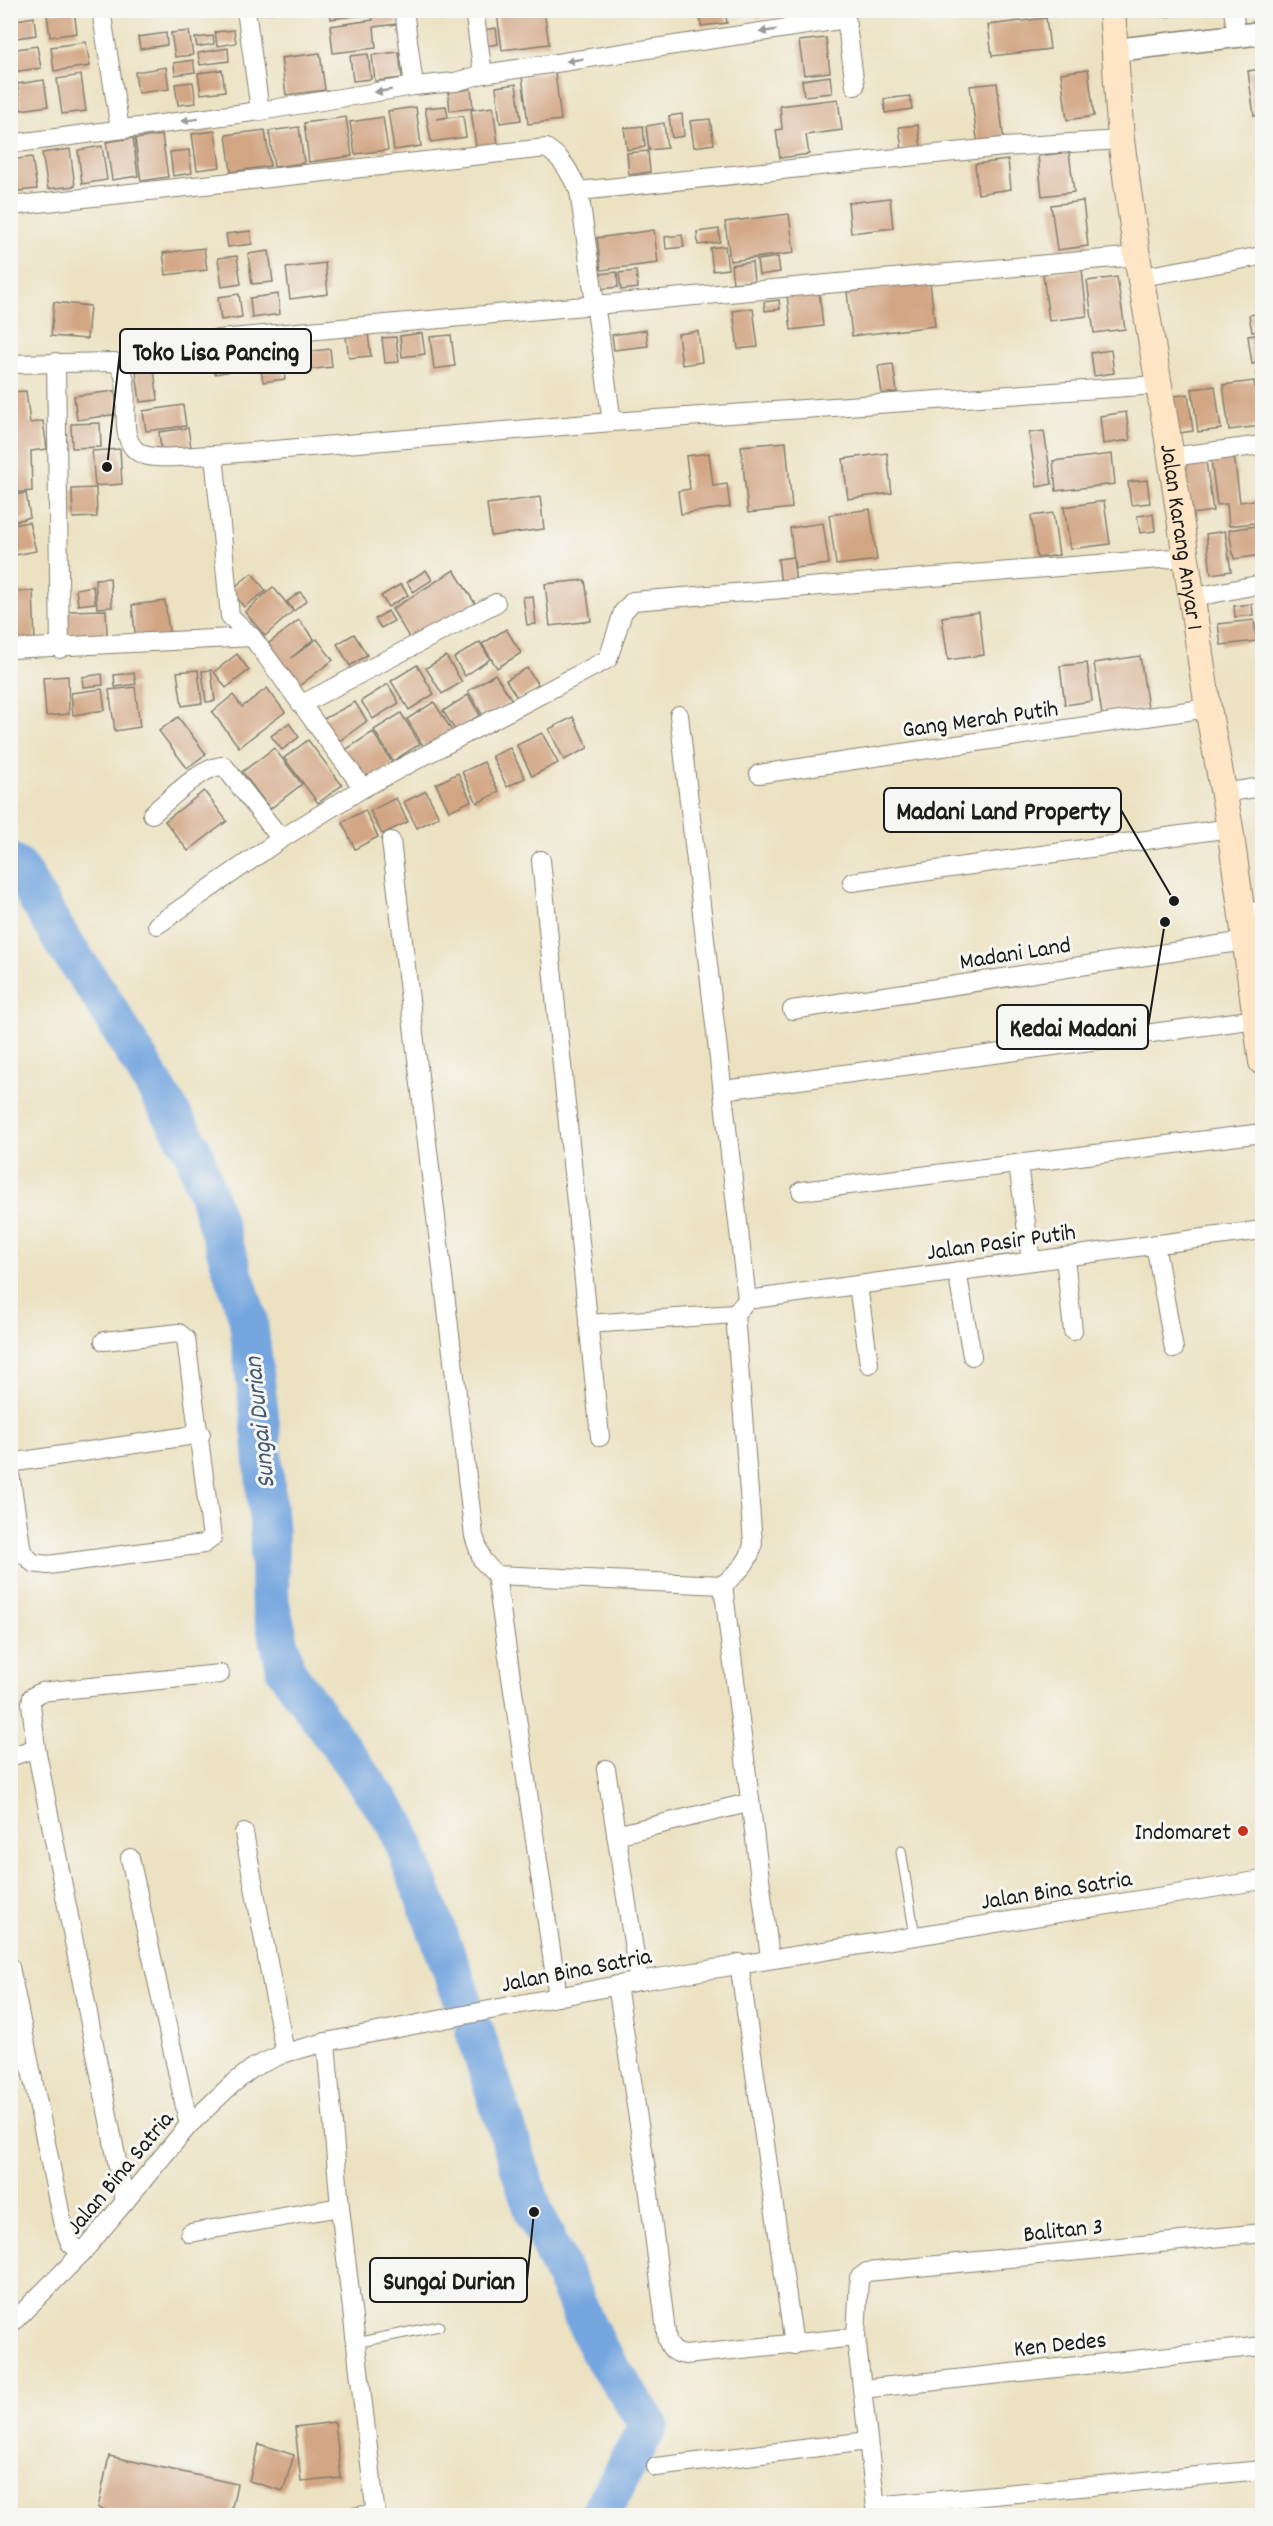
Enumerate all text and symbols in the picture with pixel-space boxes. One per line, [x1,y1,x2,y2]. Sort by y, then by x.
one-way arrow [758,26,777,35]
one-way arrow [565,56,584,65]
one-way arrow [373,87,392,96]
one-way arrow [180,116,199,125]
callout: Toko Lisa Pancing [120,329,311,373]
text: Toko Lisa Pancing [133,336,299,373]
street label: Jalan Karang Anyar 1 [1149,442,1210,633]
street label: Gang Merah Putih [900,693,1061,749]
callout: Madani Land Property [884,788,1121,832]
text: Madani Land Property [896,795,1111,832]
street label: Madani Land [957,929,1074,981]
callout: Kedai Madani [997,1005,1148,1049]
text: Kedai Madani [1009,1012,1137,1049]
street label: Jalan Pasir Putih [925,1217,1078,1271]
water label: Sungai Durian [236,1354,287,1490]
place label: Indomaret [1134,1817,1231,1851]
marker: Indomaret [1236,1824,1250,1838]
street label: Jalan Bina Satria [979,1863,1135,1921]
street label: Jalan Bina Satria [499,1941,655,2003]
street label: Jalan Bina Satria [59,2104,184,2243]
street label: Balitan 3 [1022,2211,1105,2253]
callout: Sungai Durian [370,2258,527,2302]
text: Sungai Durian [383,2265,515,2302]
street label: Ken Dedes [1012,2324,1108,2368]

